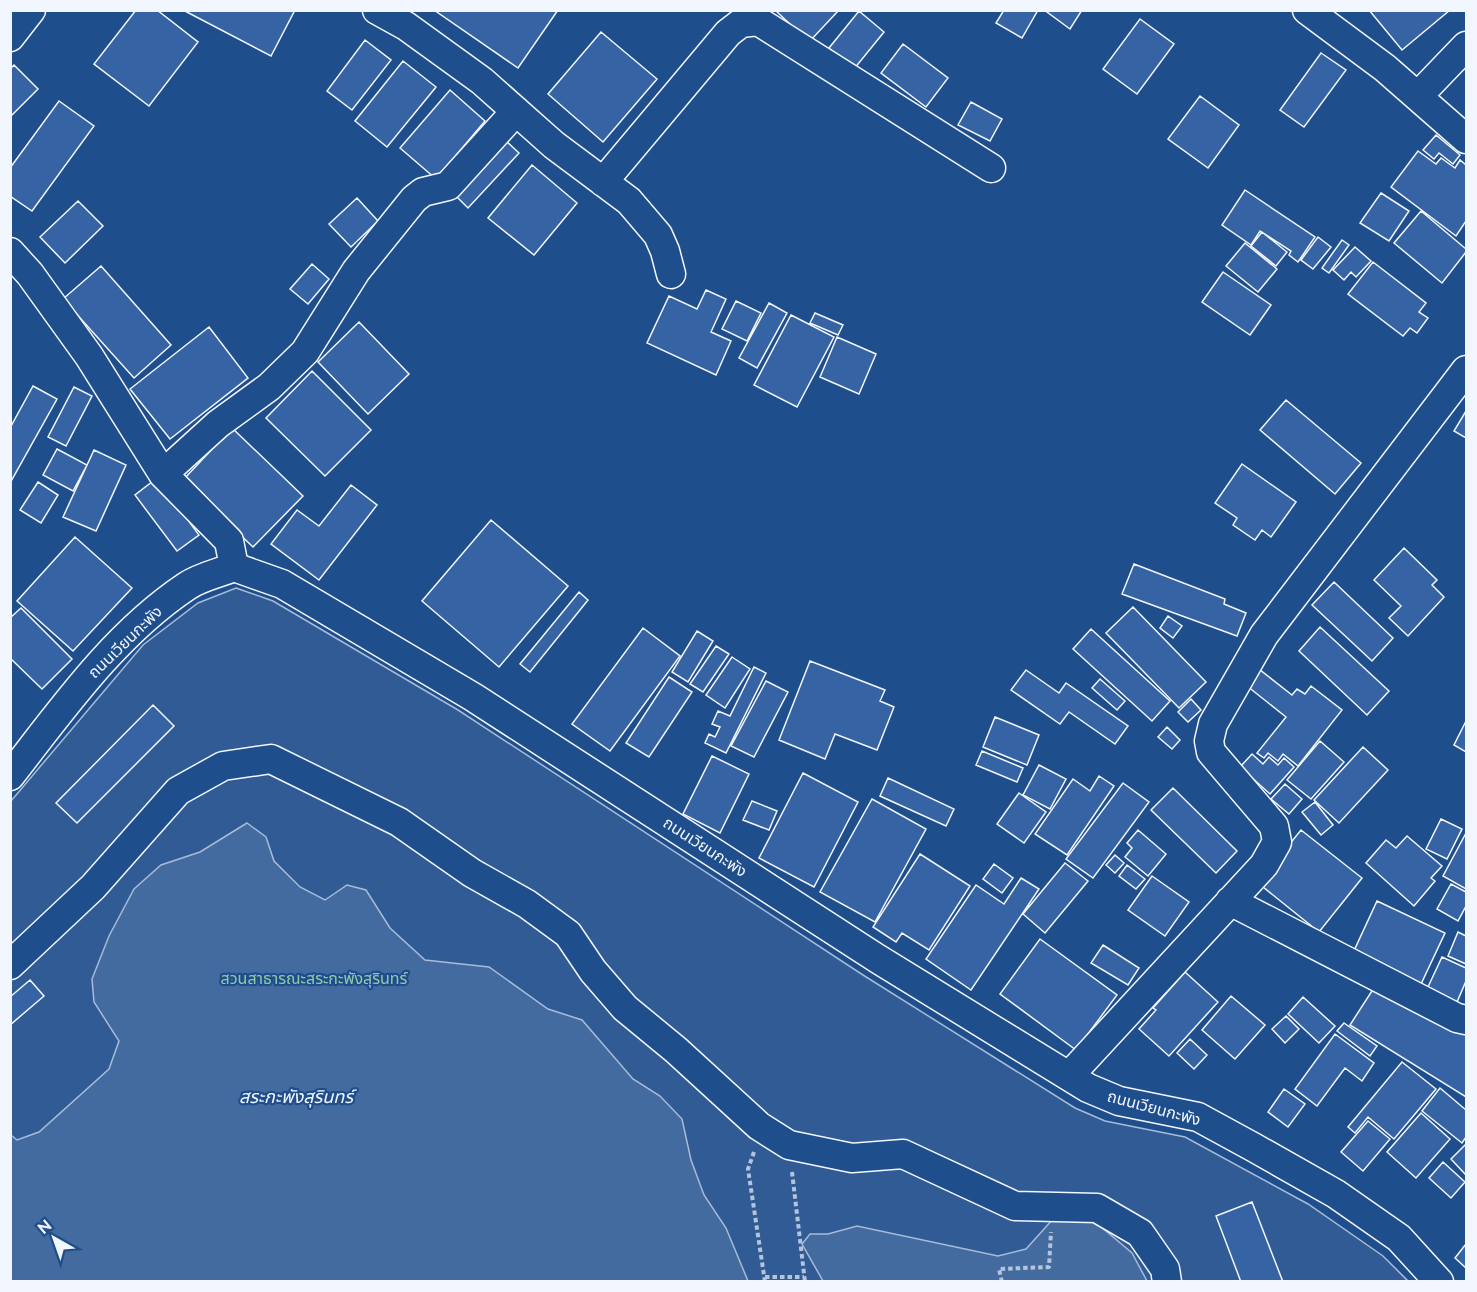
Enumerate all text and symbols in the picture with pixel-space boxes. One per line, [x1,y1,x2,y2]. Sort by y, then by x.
street label: ถนนเวียนกะพัง [84,602,166,682]
street label: ถนนเวียนกะพัง [660,813,750,881]
park label: สวนสาธารณะสระกะพังสุรินทร์ [221,969,408,988]
water label: สระกะพังสุรินทร์ [239,1086,357,1108]
street label: ถนนเวียนกะพัง [1105,1086,1203,1130]
north arrow [24,1208,84,1268]
text: N [34,1216,55,1238]

